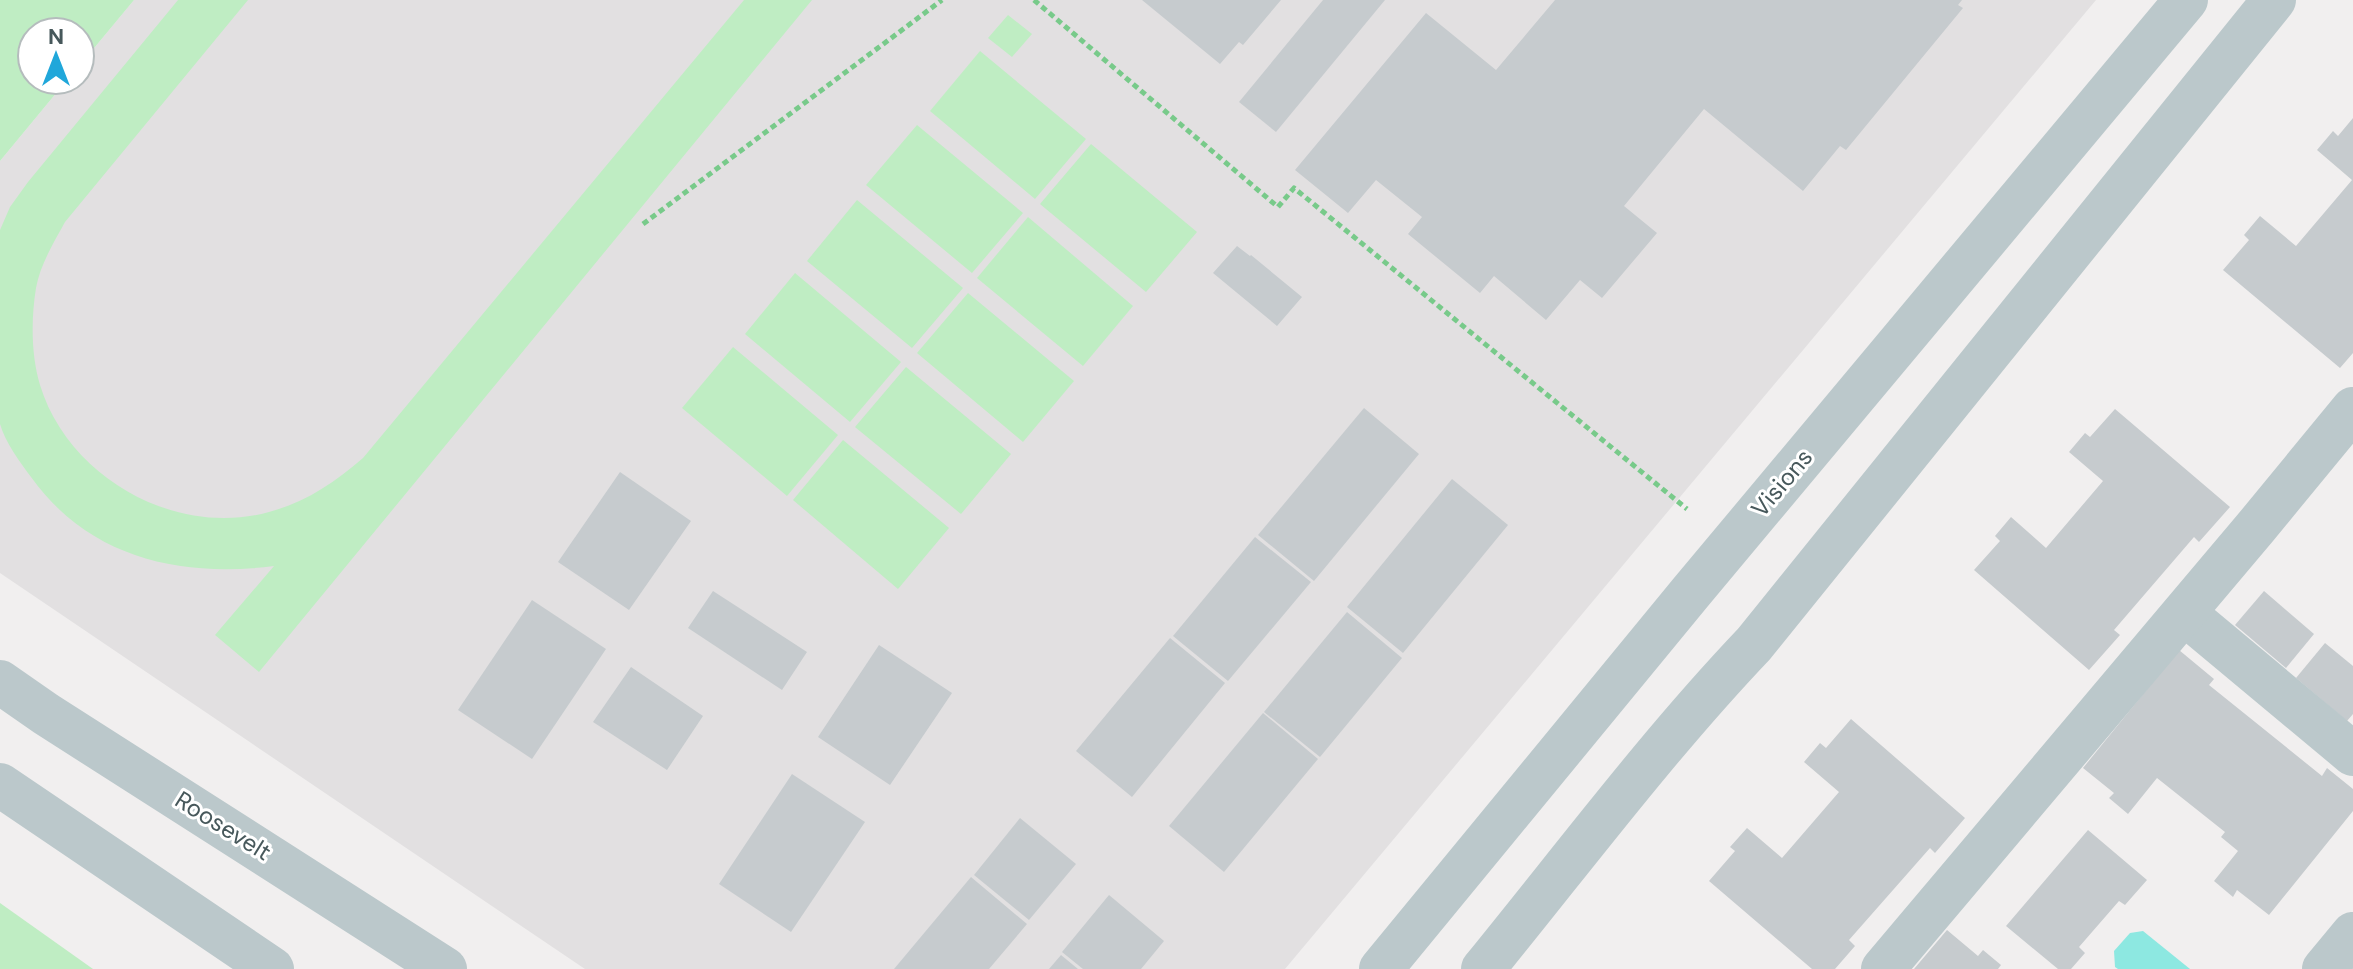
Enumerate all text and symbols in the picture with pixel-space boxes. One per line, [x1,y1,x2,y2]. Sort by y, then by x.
north arrow [16,16,96,96]
text: N [48,22,64,51]
street label: Visions [1744,442,1819,523]
street label: Roosevelt [169,784,277,867]

